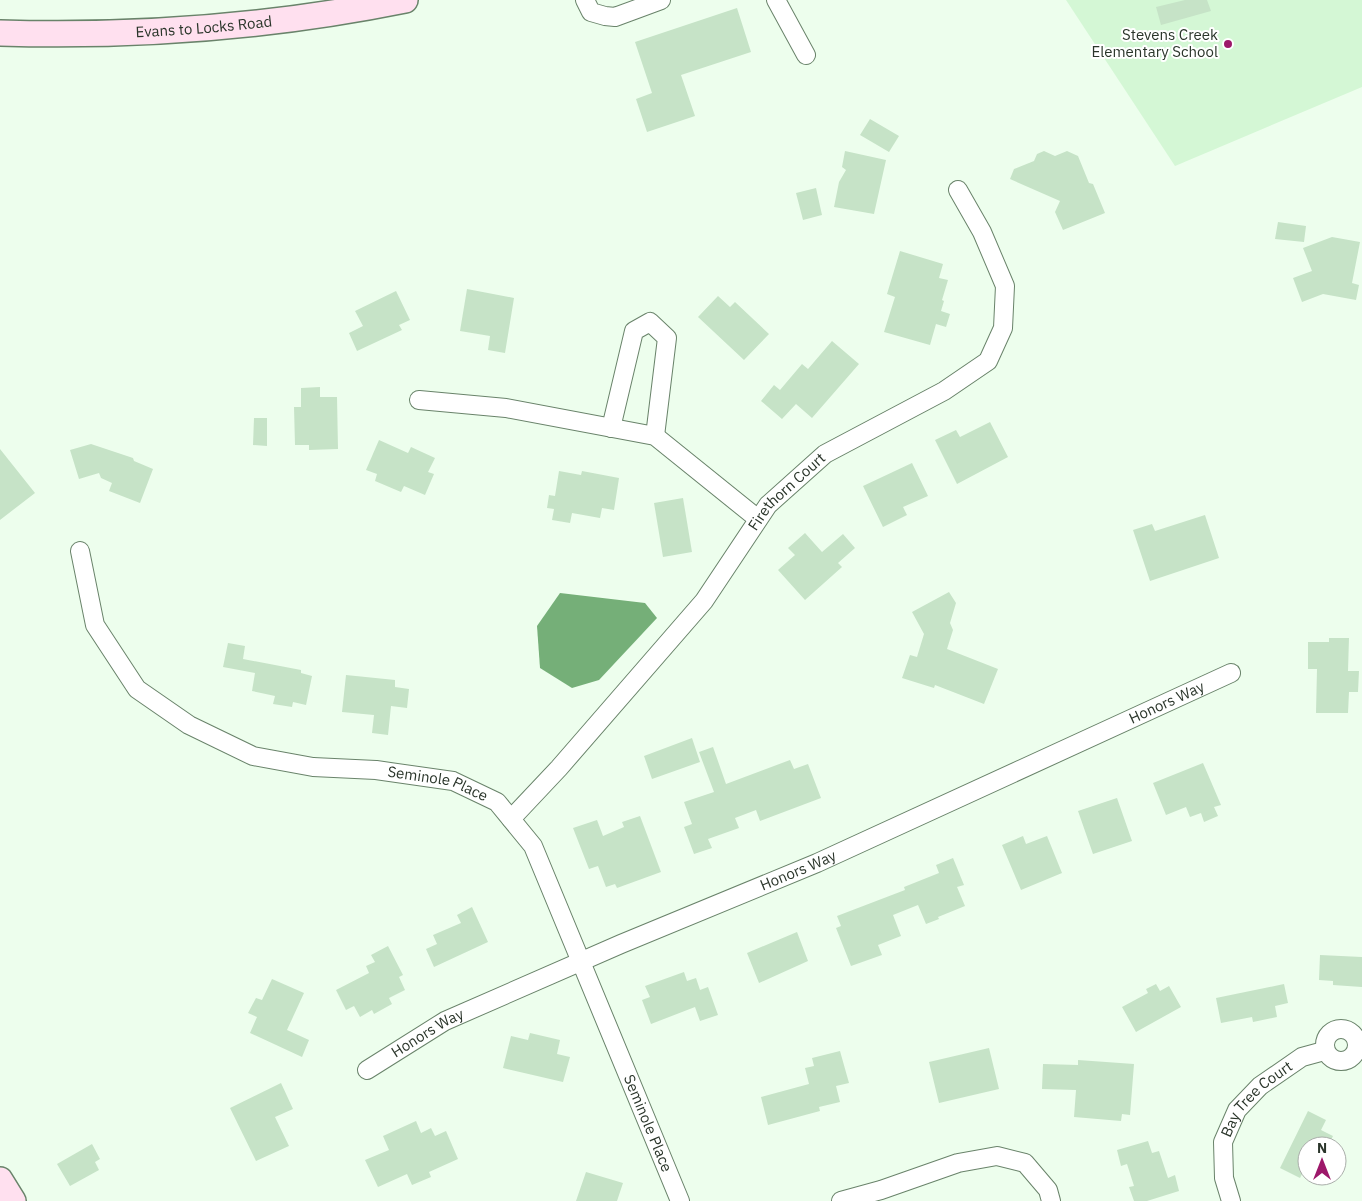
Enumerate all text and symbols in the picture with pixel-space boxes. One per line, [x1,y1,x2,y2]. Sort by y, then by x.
street label: Evans to Locks Road [135,11,273,41]
place label: Stevens Creek Elementary School [1091,25,1218,61]
marker: Stevens Creek Elementary School [1222,38,1234,50]
street label: Firethorn Court [744,448,829,534]
street label: Honors Way [1126,676,1208,728]
street label: Seminole Place [386,762,491,805]
street label: Honors Way [757,845,840,895]
street label: Honors Way [388,1004,467,1061]
street label: Bay Tree Court [1216,1057,1296,1140]
street label: Seminole Place [620,1072,677,1175]
north arrow [1297,1136,1347,1186]
text: N [1317,1139,1327,1157]

